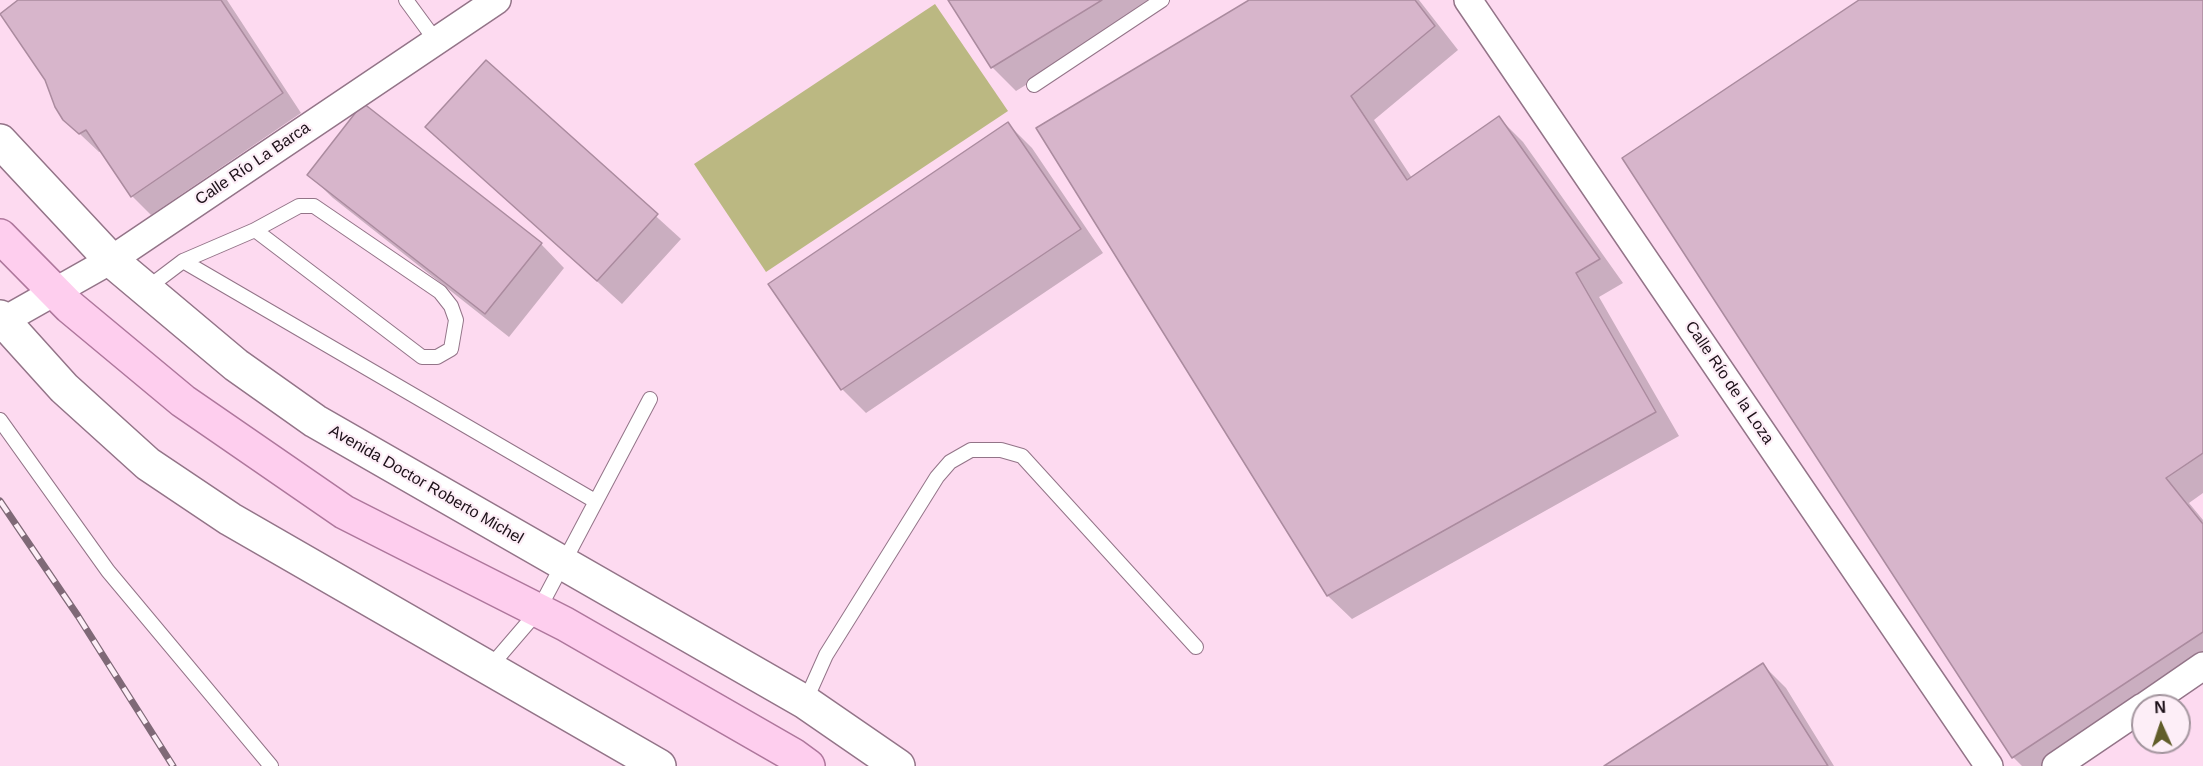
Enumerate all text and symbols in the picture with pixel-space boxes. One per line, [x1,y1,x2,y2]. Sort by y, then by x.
street label: Calle Río La Barca [192,118,314,210]
street label: Calle Río de la Loza [1681,318,1777,448]
street label: Avenida Doctor Roberto Michel [325,421,527,549]
north arrow [2131,694,2191,754]
text: N [2154,699,2166,716]

